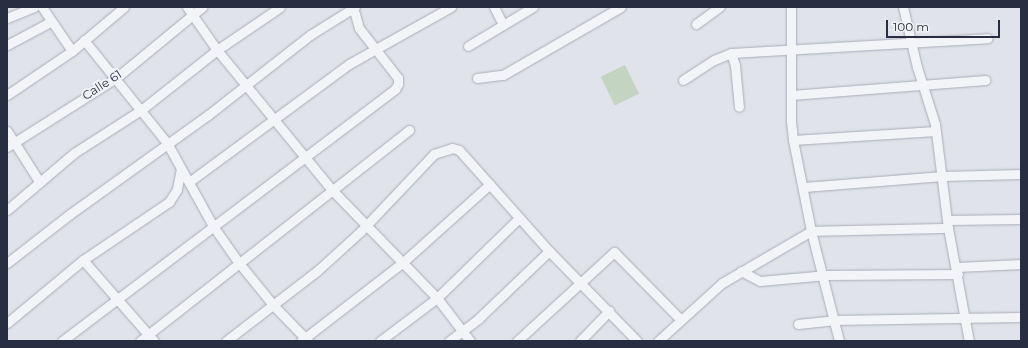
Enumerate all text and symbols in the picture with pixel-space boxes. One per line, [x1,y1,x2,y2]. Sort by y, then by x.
scale bar [888,12,1002,38]
text: 100 m [893,19,929,34]
street label: Calle 61 [80,67,124,103]

